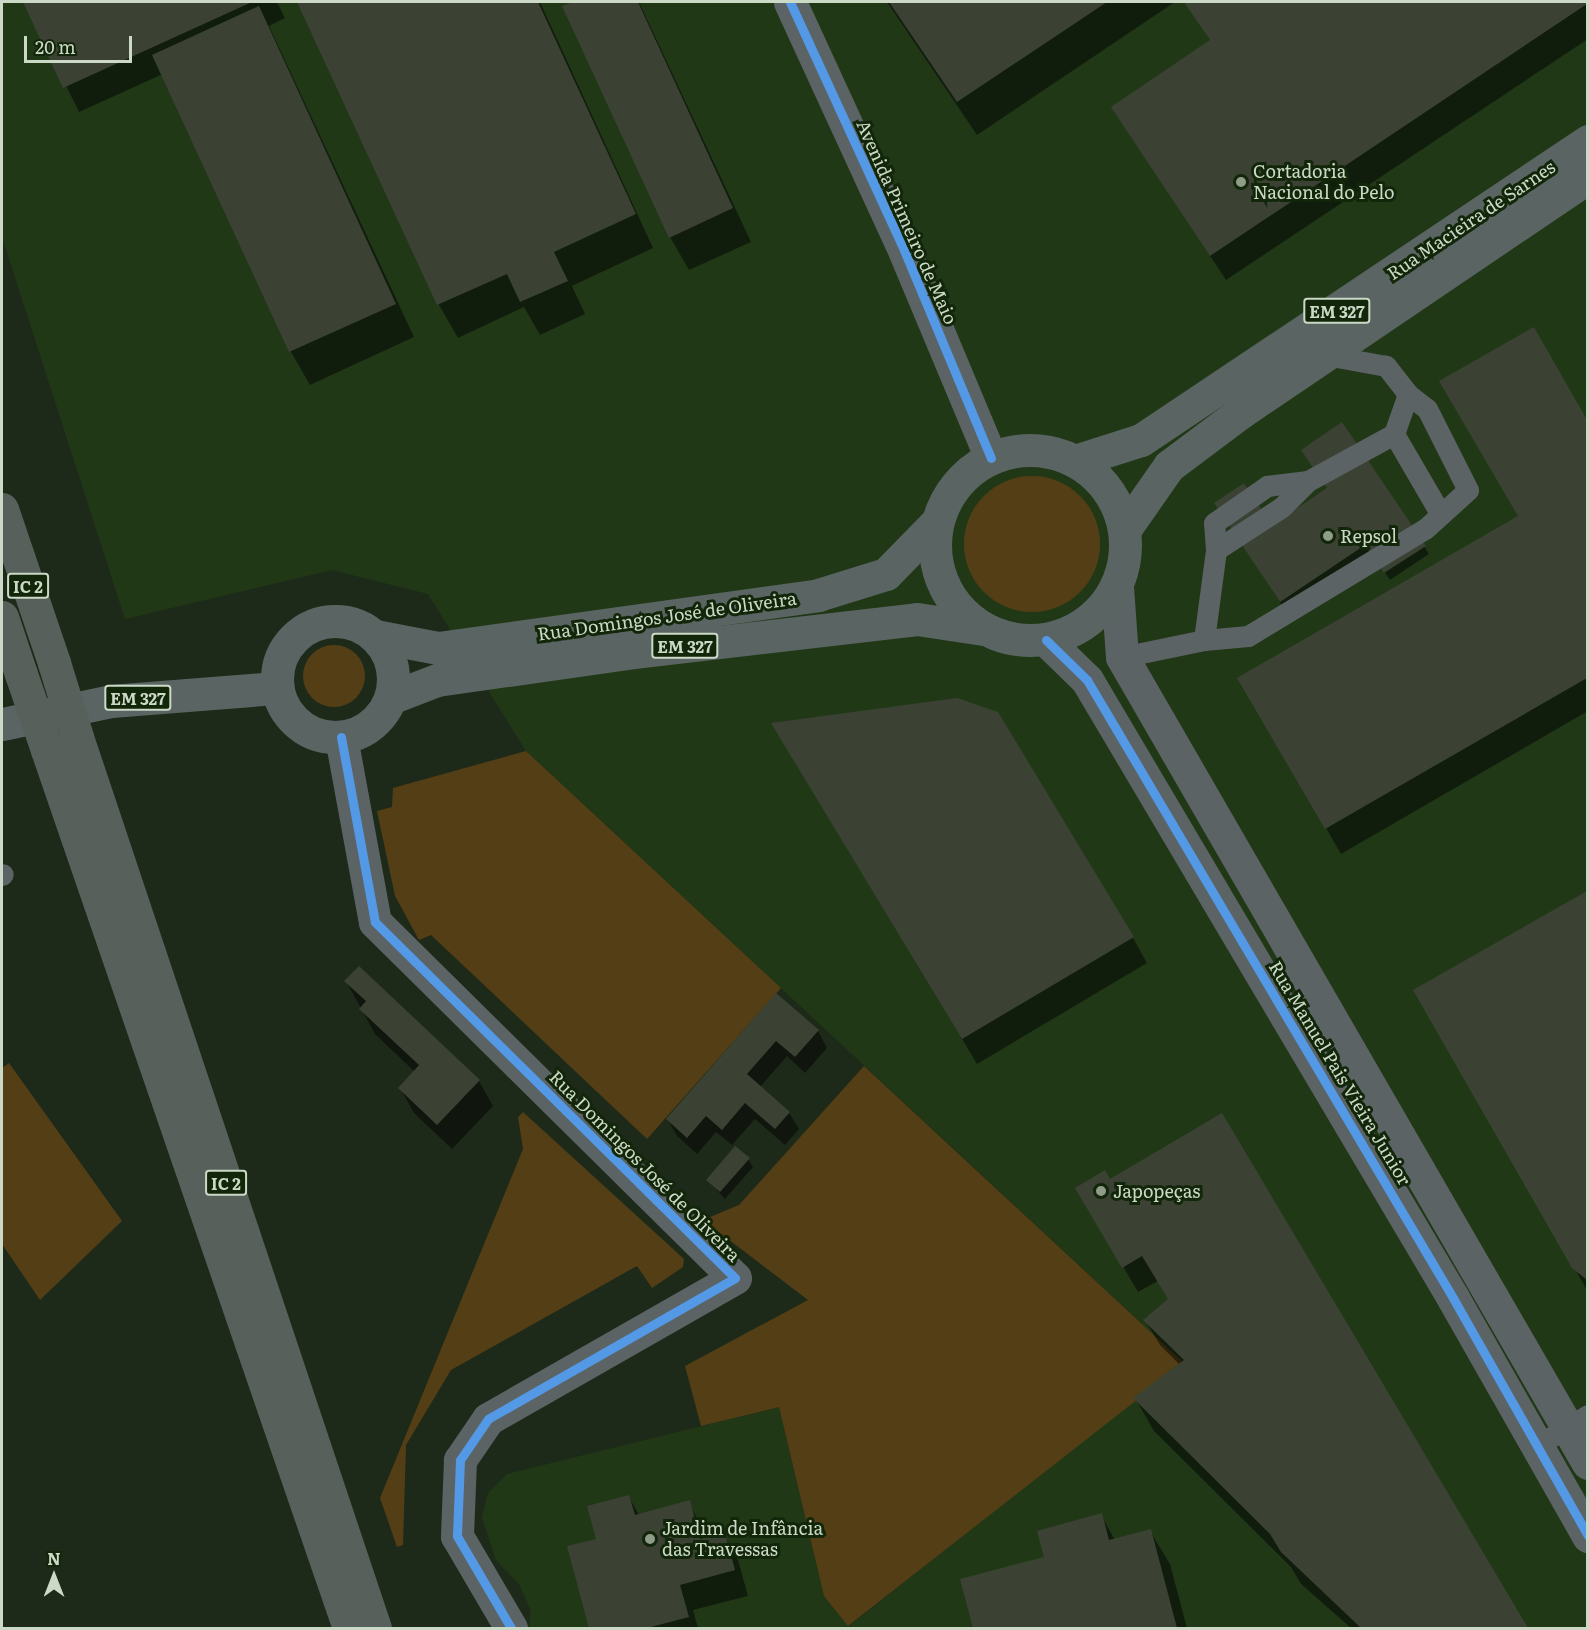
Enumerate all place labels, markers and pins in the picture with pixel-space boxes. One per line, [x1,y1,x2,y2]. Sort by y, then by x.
place label: Cortadoria Nacional do Pelo [1253,161,1395,204]
marker: Cortadoria Nacional do Pelo [1234,175,1248,189]
place label: Repsol [1340,525,1397,547]
marker: Repsol [1321,529,1335,543]
place label: Japopeças [1113,1180,1200,1202]
marker: Japopeças [1094,1184,1108,1198]
place label: Jardim de Infância das Travessas [662,1518,823,1561]
marker: Jardim de Infância das Travessas [643,1532,657,1546]

